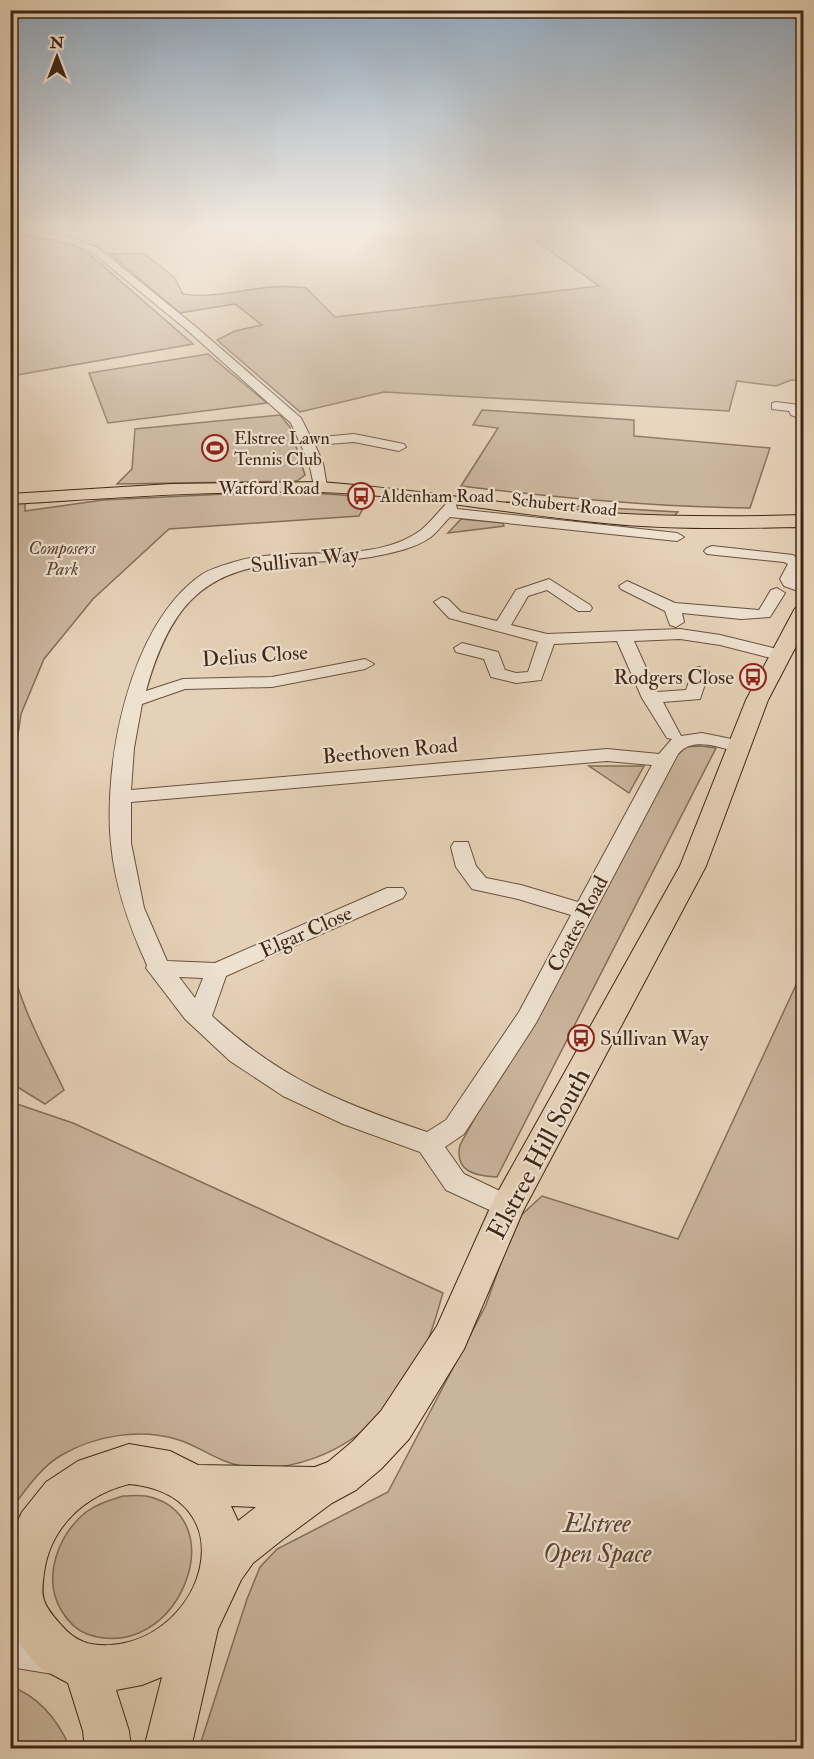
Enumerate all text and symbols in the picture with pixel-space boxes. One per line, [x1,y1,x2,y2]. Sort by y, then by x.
north arrow [27,27,87,87]
text: N [49,33,65,53]
place label: Elstree Lawn Tennis Club [234,427,330,471]
sports icon: Elstree Lawn Tennis Club [200,433,230,463]
street label: Watford Road [217,477,320,500]
bus stop icon: Aldenham Road [346,481,376,511]
place label: Aldenham Road [379,485,494,508]
street label: Schubert Road [510,488,618,522]
park label: Composers Park [28,537,97,581]
street label: Sullivan Way [250,541,361,579]
street label: Delius Close [201,639,309,673]
bus stop icon: Rodgers Close [738,662,768,692]
place label: Rodgers Close [613,664,734,691]
street label: Beethoven Road [321,732,460,770]
street label: Coates Road [541,871,615,977]
street label: Elgar Close [256,900,357,964]
bus stop icon: Sullivan Way [566,1023,596,1053]
place label: Sullivan Way [600,1025,710,1052]
street label: Elstree Hill South [481,1063,598,1245]
park label: Elstree Open Space [543,1508,652,1570]

